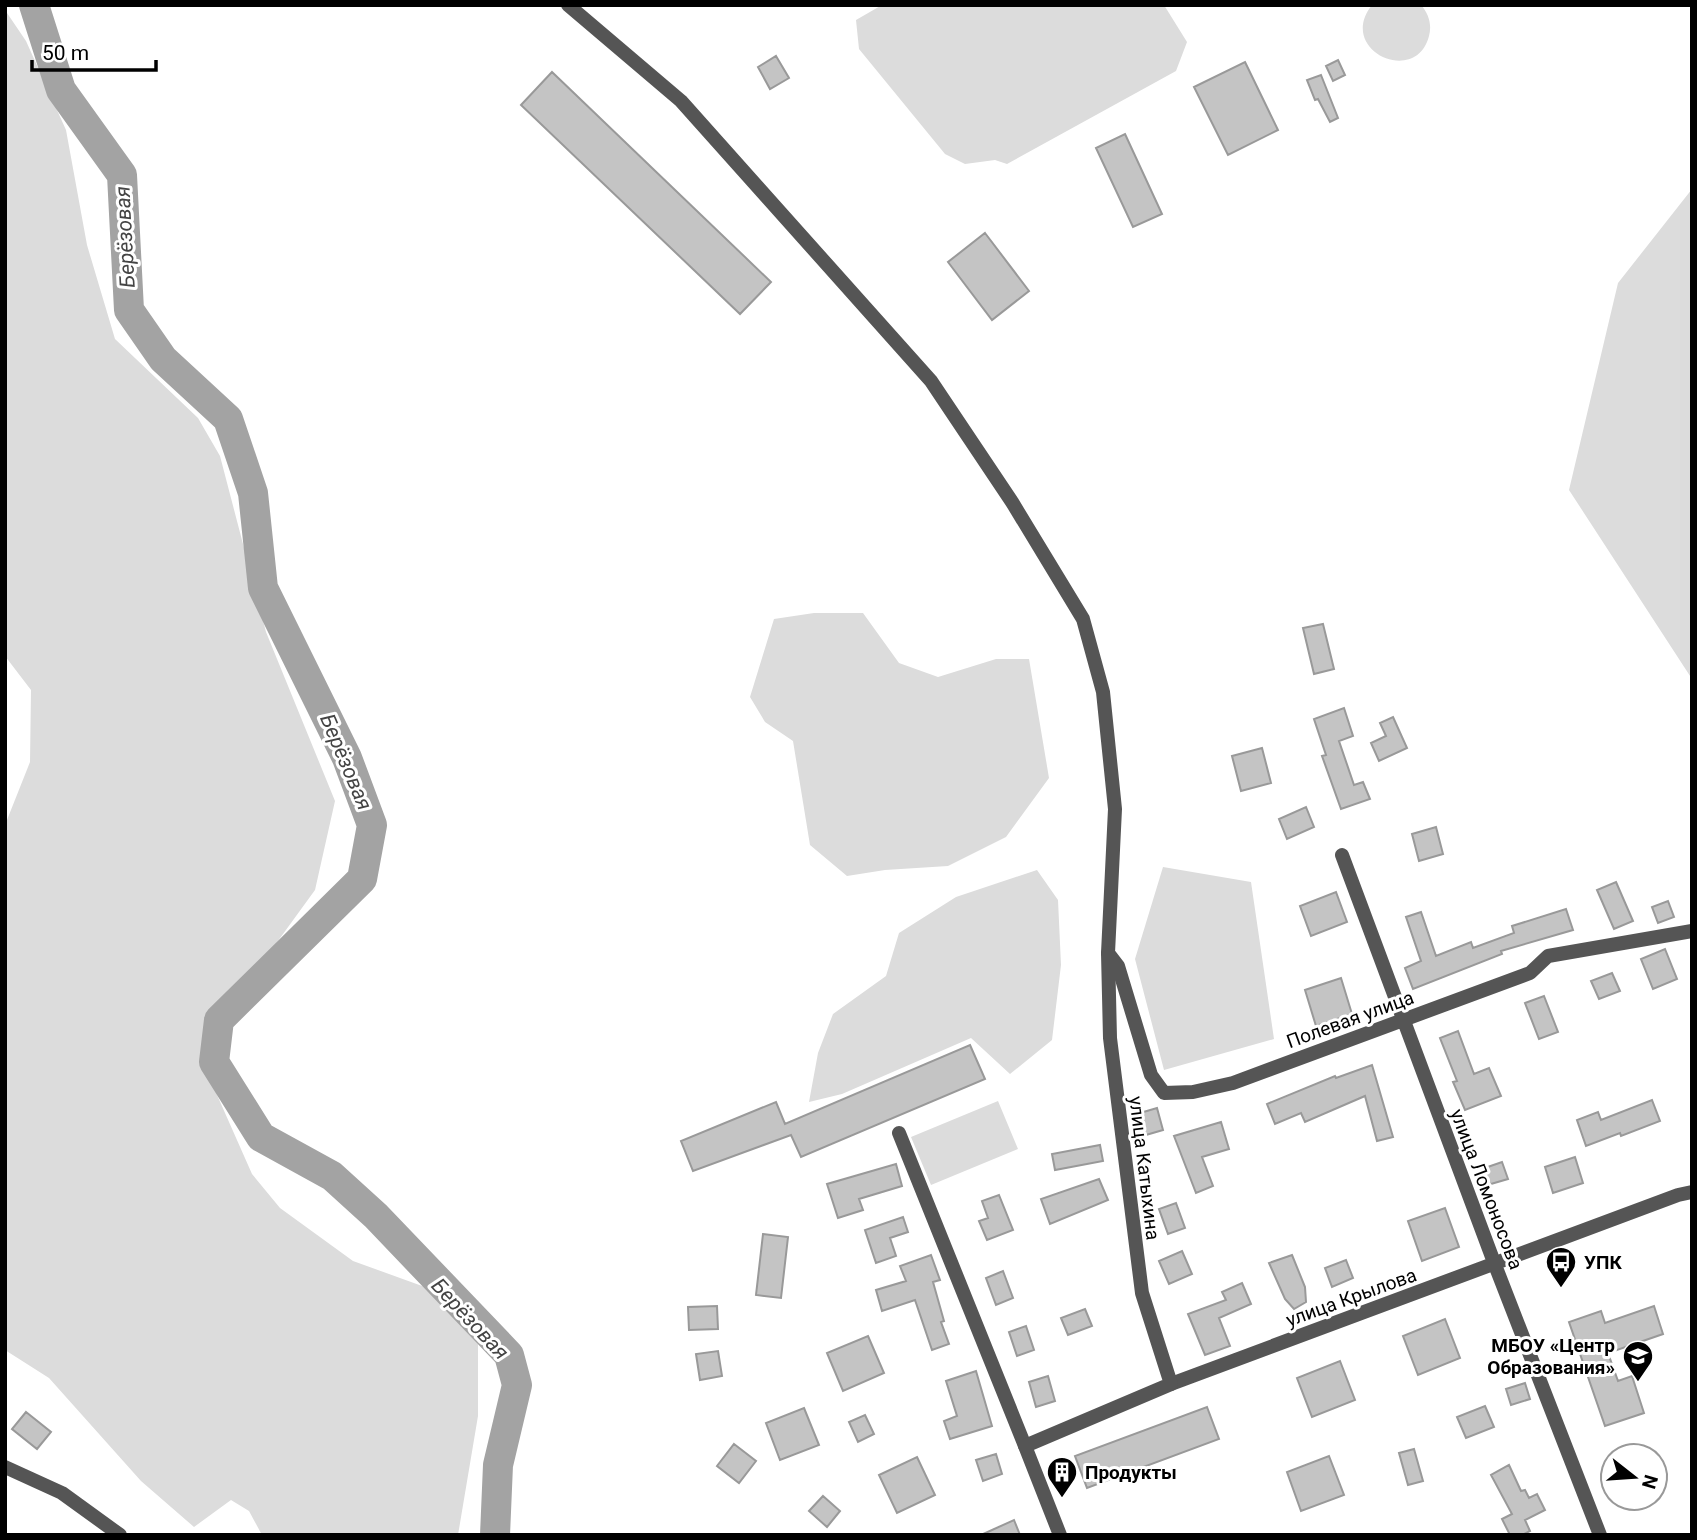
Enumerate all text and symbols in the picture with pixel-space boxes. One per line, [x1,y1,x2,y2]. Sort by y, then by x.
scale bar [32,28,156,72]
text: 50 m [42,41,89,65]
water label: Берёзовая [110,186,140,288]
water label: Берёзовая [315,710,377,814]
street label: Полевая улица [1283,986,1417,1053]
street label: улица Катыхина [1124,1095,1165,1241]
street label: улица Ломоносова [1445,1106,1528,1273]
bus stop icon: УПК [1544,1245,1578,1289]
place label: УПК [1584,1251,1622,1274]
street label: улица Крылова [1283,1263,1420,1332]
water label: Берёзовая [426,1274,514,1364]
place label: МБОУ «Центр Образования» [1487,1334,1615,1379]
school or university icon: МБОУ «Центр Образования» [1621,1339,1655,1383]
north arrow [1599,1442,1669,1512]
building icon: Продукты [1045,1455,1079,1499]
place label: Продукты [1085,1461,1177,1484]
text: N [1637,1472,1663,1492]

